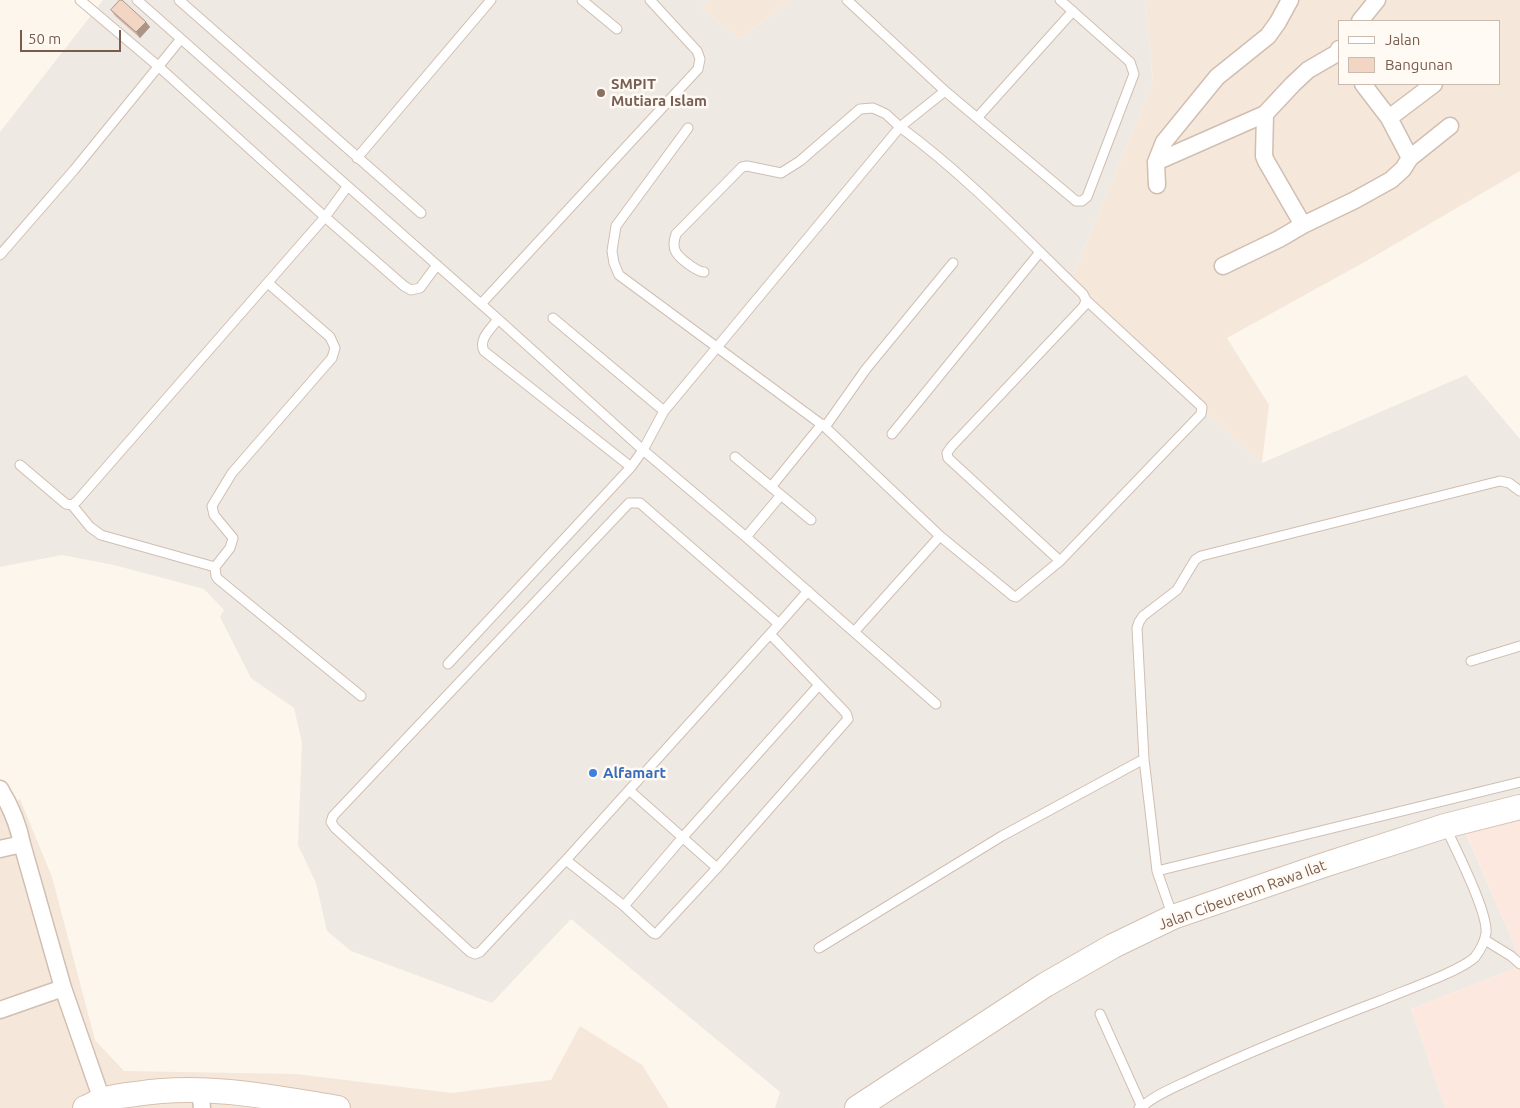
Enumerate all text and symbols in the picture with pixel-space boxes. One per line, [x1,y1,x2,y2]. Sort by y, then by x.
scale bar [22,20,124,52]
legend [1338,20,1500,85]
text: 50 m [28,30,61,47]
text: Jalan [1385,31,1420,48]
text: Bangunan [1385,56,1453,73]
place label: SMPIT Mutiara Islam [611,75,707,110]
marker: SMPIT Mutiara Islam [595,87,607,99]
place label: Alfamart [603,764,666,782]
marker: Alfamart [587,767,599,779]
street label: Jalan Cibeureum Rawa Ilat [1156,856,1328,934]

